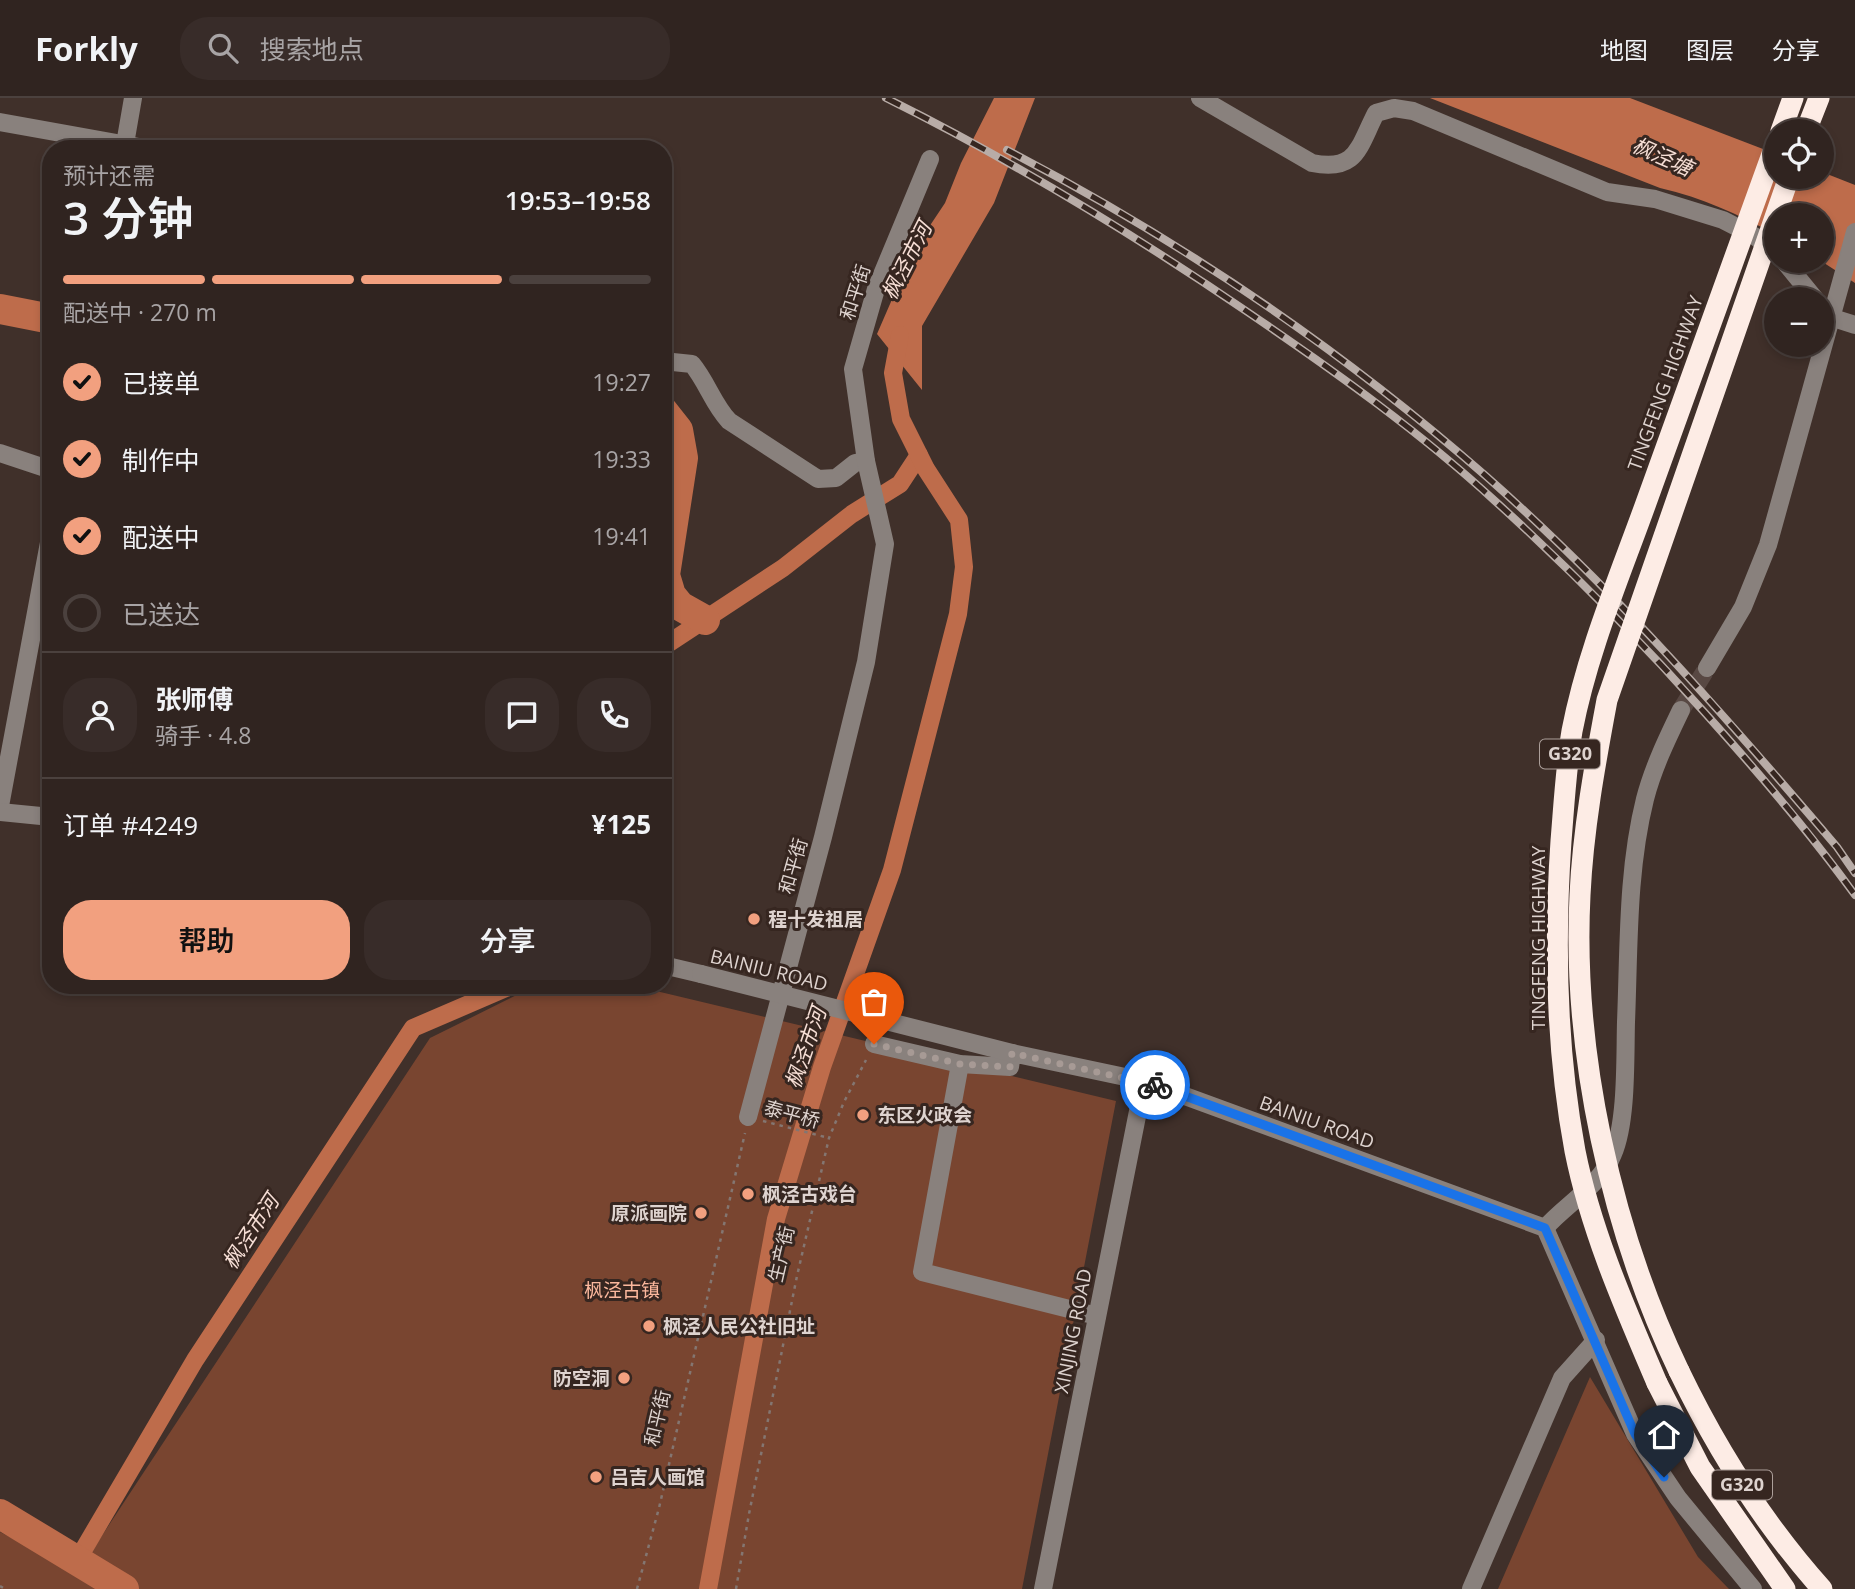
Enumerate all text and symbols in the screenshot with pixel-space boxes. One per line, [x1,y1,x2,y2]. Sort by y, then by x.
search box [180,17,670,80]
text: Forkly [35,26,138,71]
icon: search [204,29,242,67]
text: 搜索地点 [260,31,364,67]
text: 地图 [1600,33,1648,66]
text: 图层 [1686,33,1734,66]
text: 分享 [1772,33,1820,66]
map controls [1764,119,1834,357]
button: locate [1764,119,1834,189]
water label: 枫泾塘 [1628,130,1700,183]
text: 预计还需 [63,159,155,191]
text: 19:53–19:58 [505,182,651,218]
text: 3 分钟 [63,186,193,248]
button: + [1764,203,1834,273]
water label: 枫泾市河 [875,213,939,304]
street label: 和平街 [834,261,876,323]
button: − [1764,287,1834,357]
street label: TINGFENG HIGHWAY [1621,291,1709,474]
text: 配送中 · 270 m [63,296,217,328]
icon: check [63,363,101,401]
text: 已接单 [122,365,200,401]
text: 19:27 [592,366,651,398]
icon: check [63,440,101,478]
text: 制作中 [122,442,200,478]
text: 19:33 [592,443,651,475]
icon: check [63,517,101,555]
text: 配送中 [122,519,200,555]
text: 19:41 [592,520,651,552]
text: 已送达 [122,596,200,632]
button: person [63,678,137,752]
button: chat [485,678,559,752]
button: phone [577,678,651,752]
text: 张师傅 [155,681,233,717]
text: 骑手 · 4.8 [155,719,251,751]
road number: G320 [1540,740,1600,768]
text: ¥125 [592,806,651,842]
text: 订单 #4249 [63,807,198,843]
street label: 和平街 [773,835,813,897]
street label: TINGFENG HIGHWAY [1525,845,1551,1030]
button: 帮助 [63,900,350,980]
button: 分享 [364,900,651,980]
place label: 程十发祖居 [768,906,863,932]
marker: 程十发祖居 [746,911,762,927]
street label: BAINIU ROAD [707,943,831,997]
pin [844,972,904,1044]
icon: bag [855,983,893,1021]
water label: 枫泾市河 [778,1000,833,1092]
courier [1120,1050,1190,1120]
icon: bike [1136,1066,1174,1104]
street label: BAINIU ROAD [1256,1089,1378,1155]
street label: 泰平桥 [761,1094,823,1134]
place label: 东区火政会 [877,1102,972,1128]
marker: 东区火政会 [855,1107,871,1123]
place label: 枫泾古戏台 [762,1181,857,1207]
water label: 枫泾市河 [216,1185,287,1274]
marker: 枫泾古戏台 [740,1186,756,1202]
place label: 原派画院 [611,1200,687,1226]
marker: 原派画院 [693,1205,709,1221]
street label: 生产街 [762,1223,800,1285]
street label: XINJING ROAD [1048,1267,1098,1395]
park label: 枫泾古镇 [584,1277,660,1303]
place label: 枫泾人民公社旧址 [663,1313,815,1339]
marker: 枫泾人民公社旧址 [641,1318,657,1334]
place label: 防空洞 [553,1365,610,1391]
marker: 防空洞 [616,1370,632,1386]
street label: 和平街 [638,1387,676,1449]
pin [1634,1405,1694,1477]
icon: home [1645,1416,1683,1454]
place label: 吕吉人画馆 [610,1464,705,1490]
marker: 吕吉人画馆 [588,1469,604,1485]
road number: G320 [1712,1470,1772,1500]

